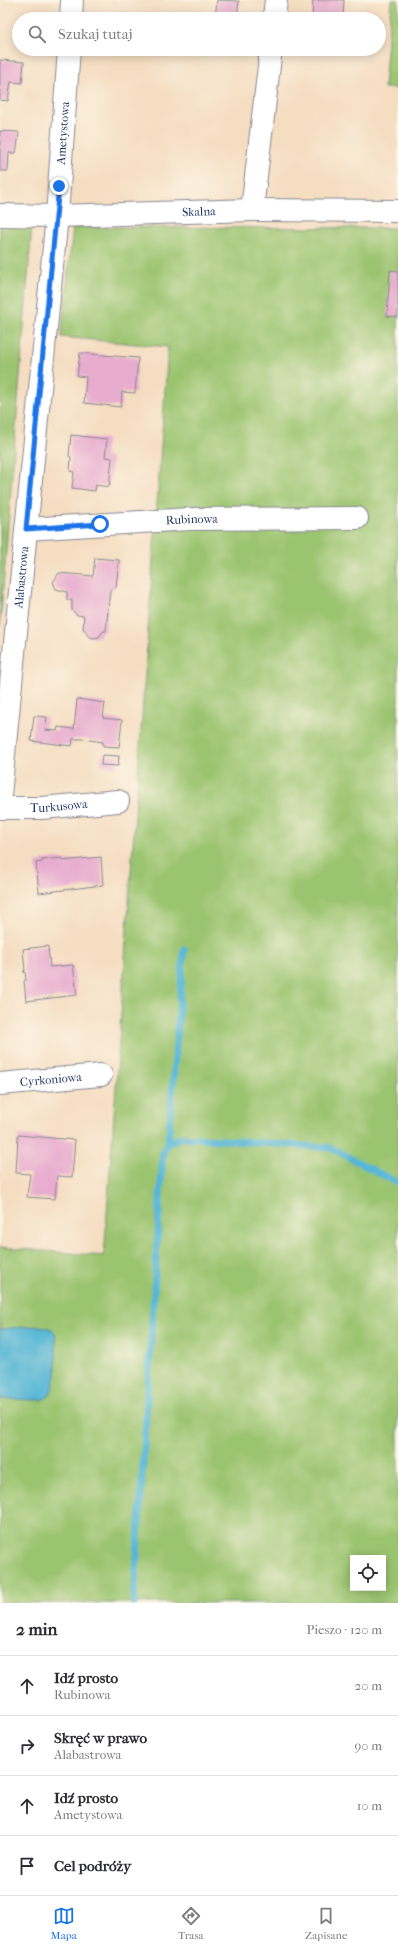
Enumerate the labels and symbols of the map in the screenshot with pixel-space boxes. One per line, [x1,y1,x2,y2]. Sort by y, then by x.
street label: Ametystowa [54,101,72,166]
route end [50,177,68,195]
street label: Skalna [182,204,216,219]
street label: Rubinowa [165,512,218,527]
route start [91,515,109,533]
street label: Alabastrowa [11,545,32,610]
street label: Turkusowa [30,797,89,815]
street label: Cyrkoniowa [19,1070,83,1089]

